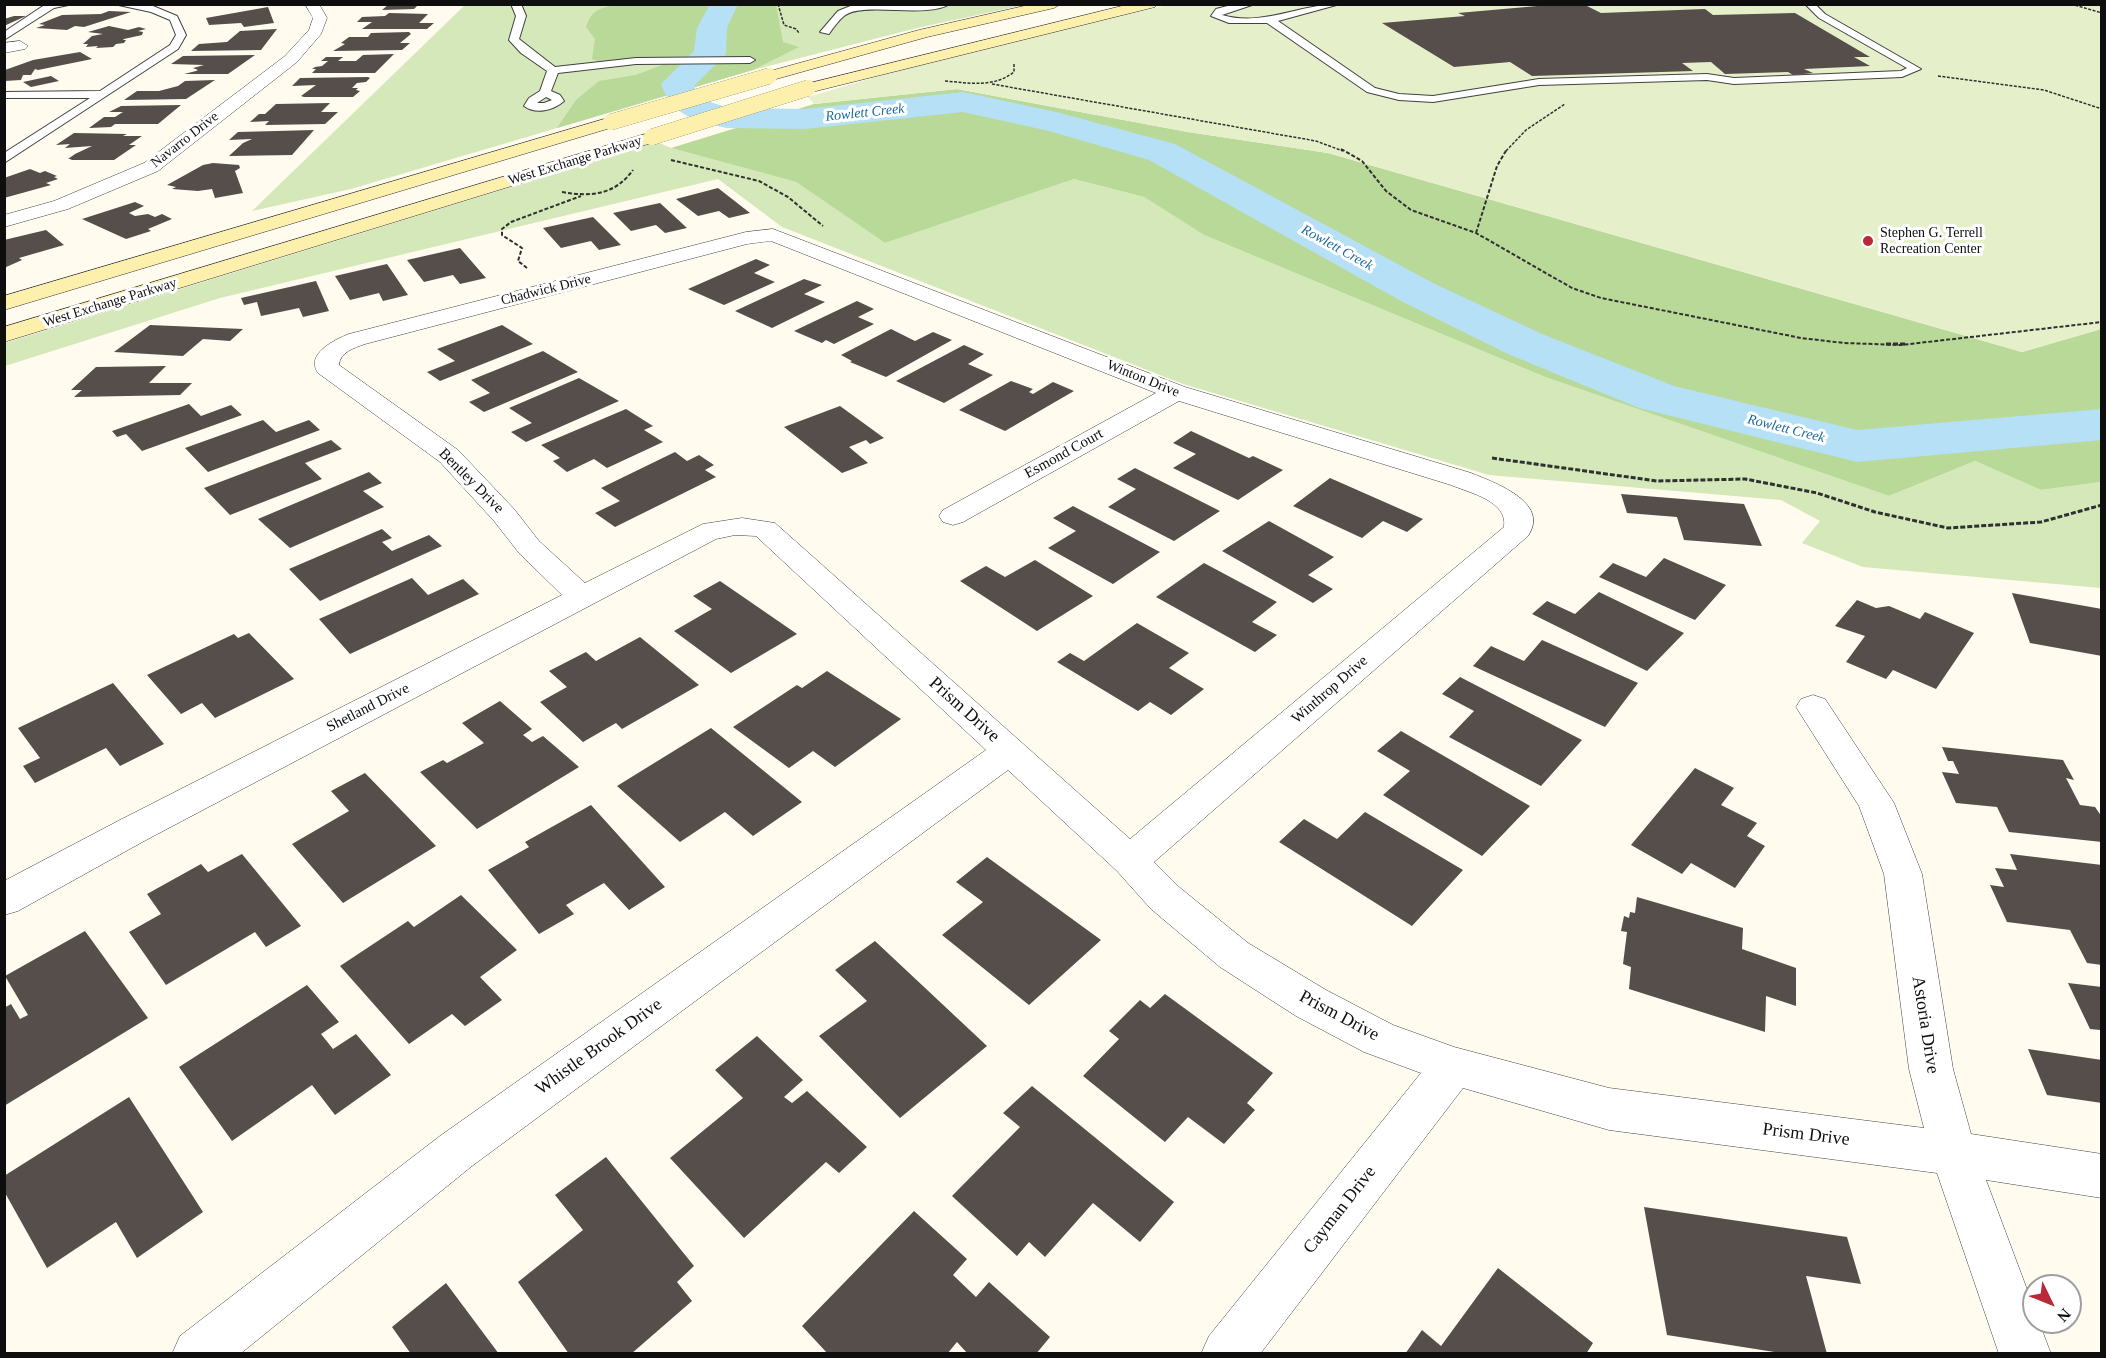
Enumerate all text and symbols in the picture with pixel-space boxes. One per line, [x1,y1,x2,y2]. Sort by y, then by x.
water label: Rowlett Creek [825,101,905,125]
street label: Navarro Drive [148,108,222,172]
street label: West Exchange Parkway [506,133,644,189]
water label: Rowlett Creek [1298,221,1376,275]
place label: Stephen G. Terrell Recreation Center [1880,225,1983,258]
marker: Stephen G. Terrell Recreation Center [1861,234,1875,248]
street label: Chadwick Drive [499,271,593,309]
street label: West Exchange Parkway [41,275,179,331]
street label: Winton Drive [1104,357,1182,401]
water label: Rowlett Creek [1746,411,1826,447]
street label: Esmond Court [1022,425,1106,483]
street label: Bentley Drive [435,445,507,517]
street label: Winthrop Drive [1288,652,1372,728]
street label: Prism Drive [924,673,1004,747]
street label: Shetland Drive [324,679,412,737]
street label: Astoria Drive [1907,975,1943,1075]
street label: Prism Drive [1295,986,1383,1046]
street label: Whistle Brook Drive [532,994,666,1100]
street label: Prism Drive [1761,1119,1851,1151]
street label: Cayman Drive [1299,1162,1381,1258]
north arrow [2022,1274,2082,1334]
text: N [2054,1305,2074,1325]

